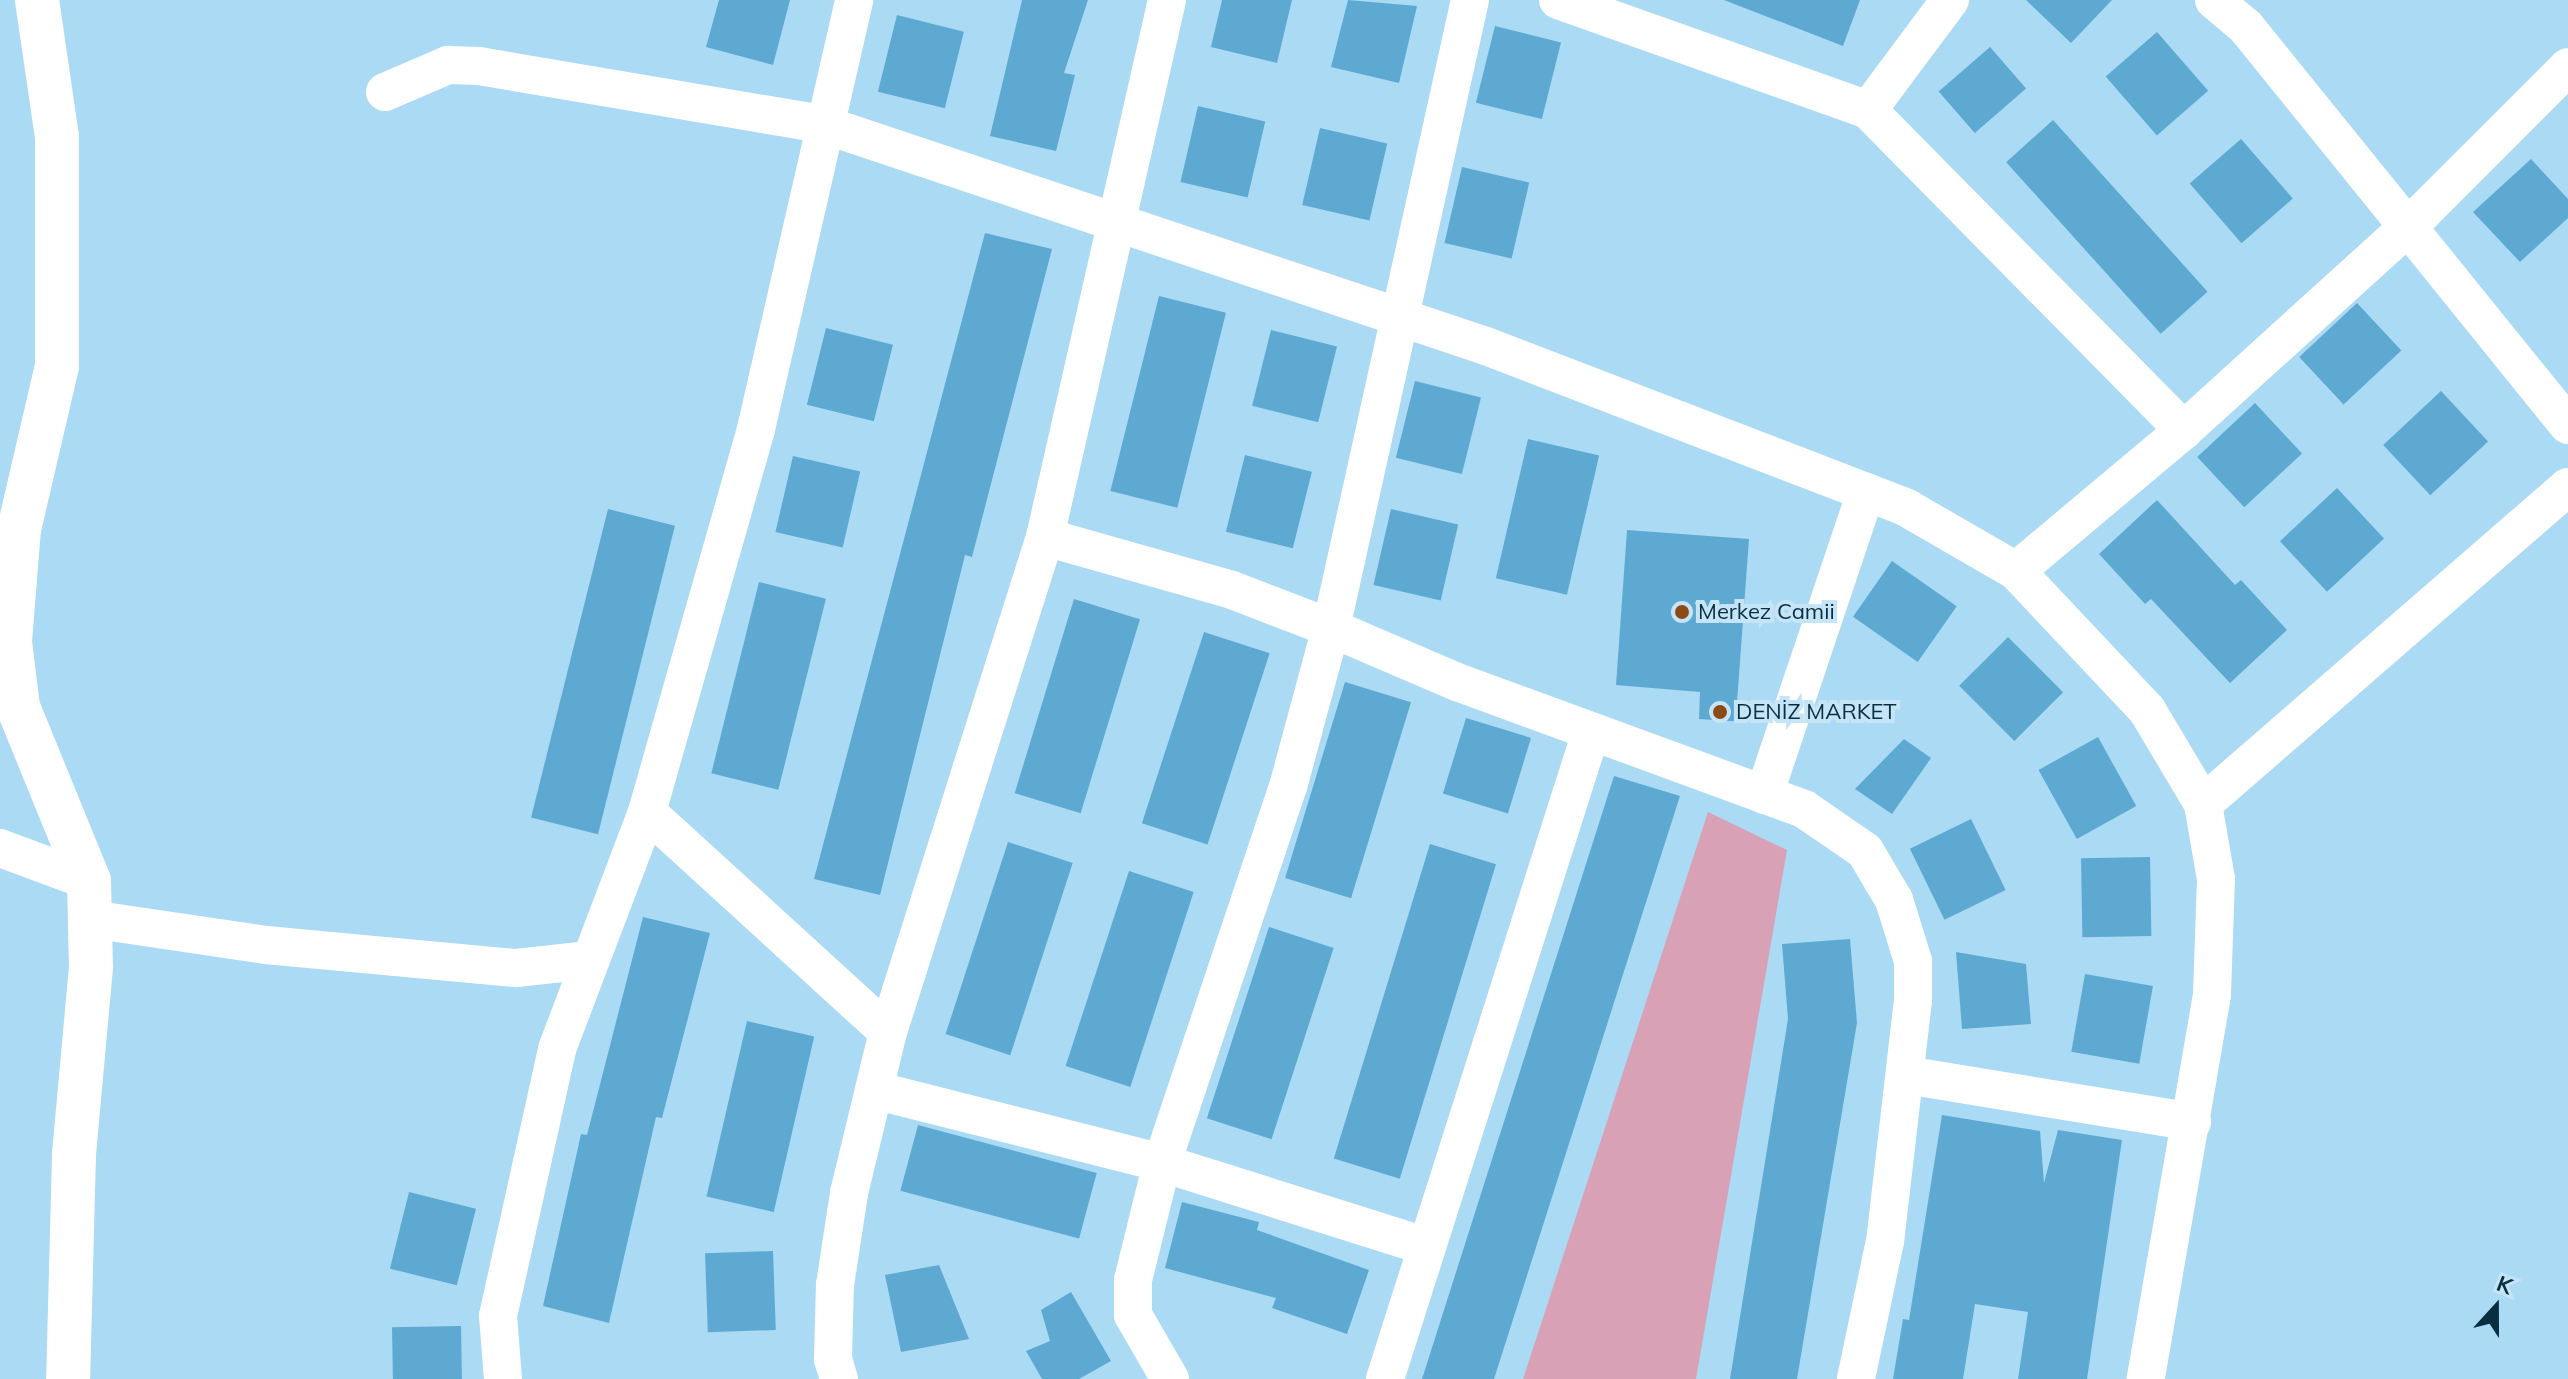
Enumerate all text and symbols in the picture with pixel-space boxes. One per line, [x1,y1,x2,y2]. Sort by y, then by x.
place label: Merkez Camii [1698,599,1835,625]
marker: Merkez Camii [1673,603,1691,621]
place label: DENİZ MARKET [1736,699,1897,725]
marker: DENİZ MARKET [1711,703,1729,721]
north arrow [2456,1267,2536,1347]
text: K [2493,1269,2516,1300]

